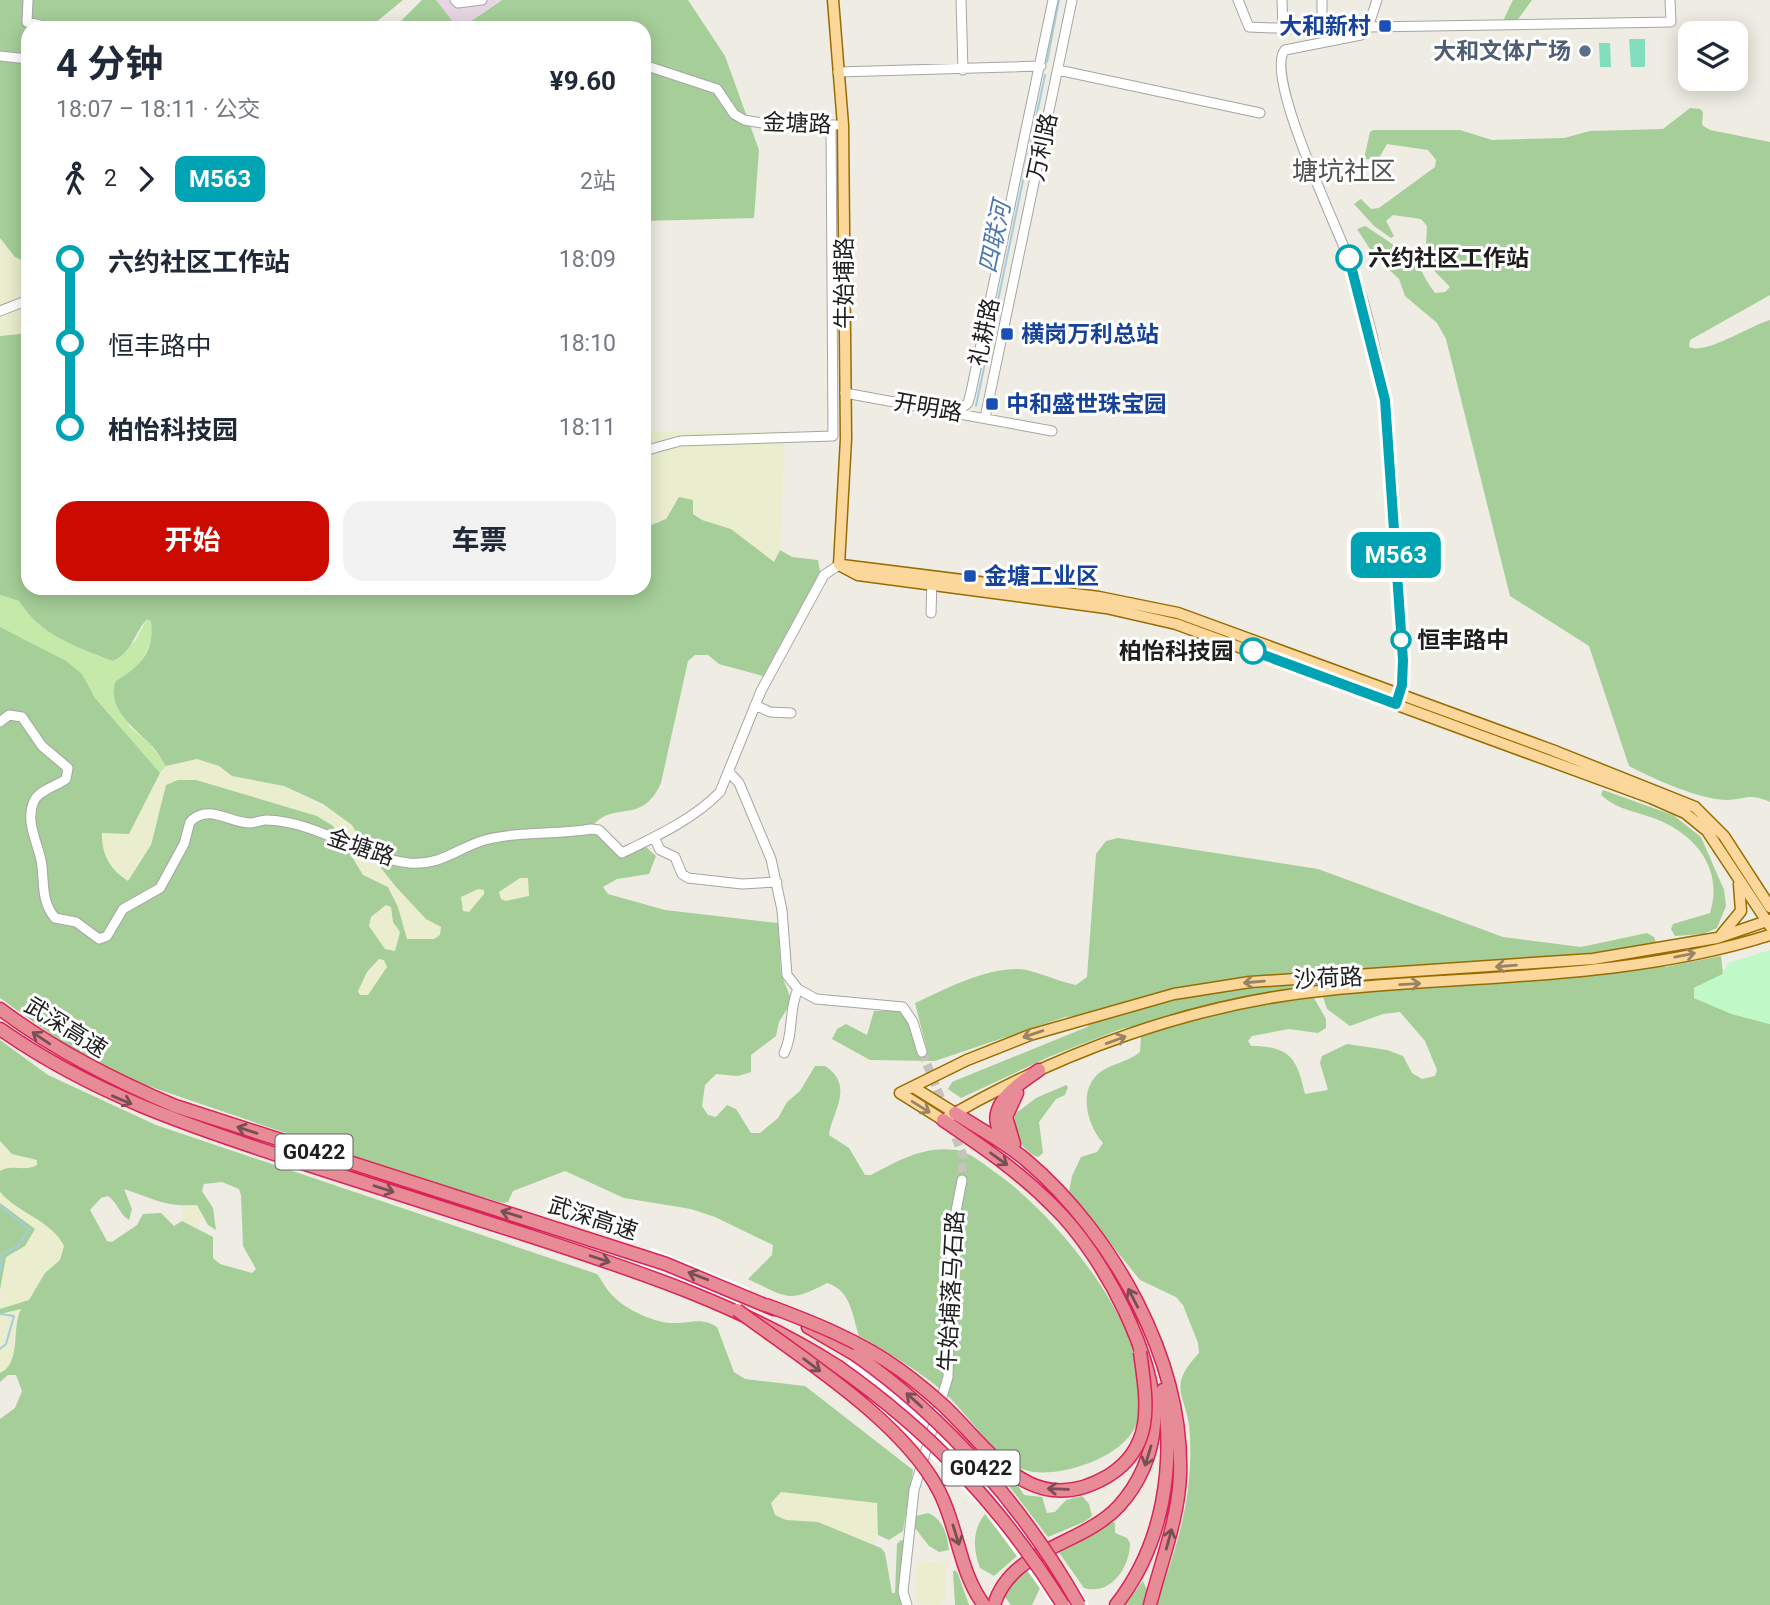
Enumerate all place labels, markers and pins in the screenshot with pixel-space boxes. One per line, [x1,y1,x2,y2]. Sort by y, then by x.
place label: 大和新村 [1279,13,1371,40]
marker: 大和新村 [1377,18,1393,34]
place label: 大和文体广场 [1433,38,1571,65]
marker: 大和文体广场 [1577,43,1593,59]
marker: 六约社区工作站 [1336,245,1362,271]
place label: 六约社区工作站 [1368,245,1529,272]
place label: 横岗万利总站 [1021,321,1159,348]
marker: 横岗万利总站 [999,326,1015,342]
place label: 中和盛世珠宝园 [1006,391,1167,418]
marker: 中和盛世珠宝园 [984,396,1000,412]
place label: 金塘工业区 [984,563,1099,590]
marker: 金塘工业区 [962,568,978,584]
place label: 恒丰路中 [1417,627,1509,654]
marker: 恒丰路中 [1391,630,1411,650]
place label: 柏怡科技园 [1119,638,1234,665]
marker: 柏怡科技园 [1240,638,1266,664]

